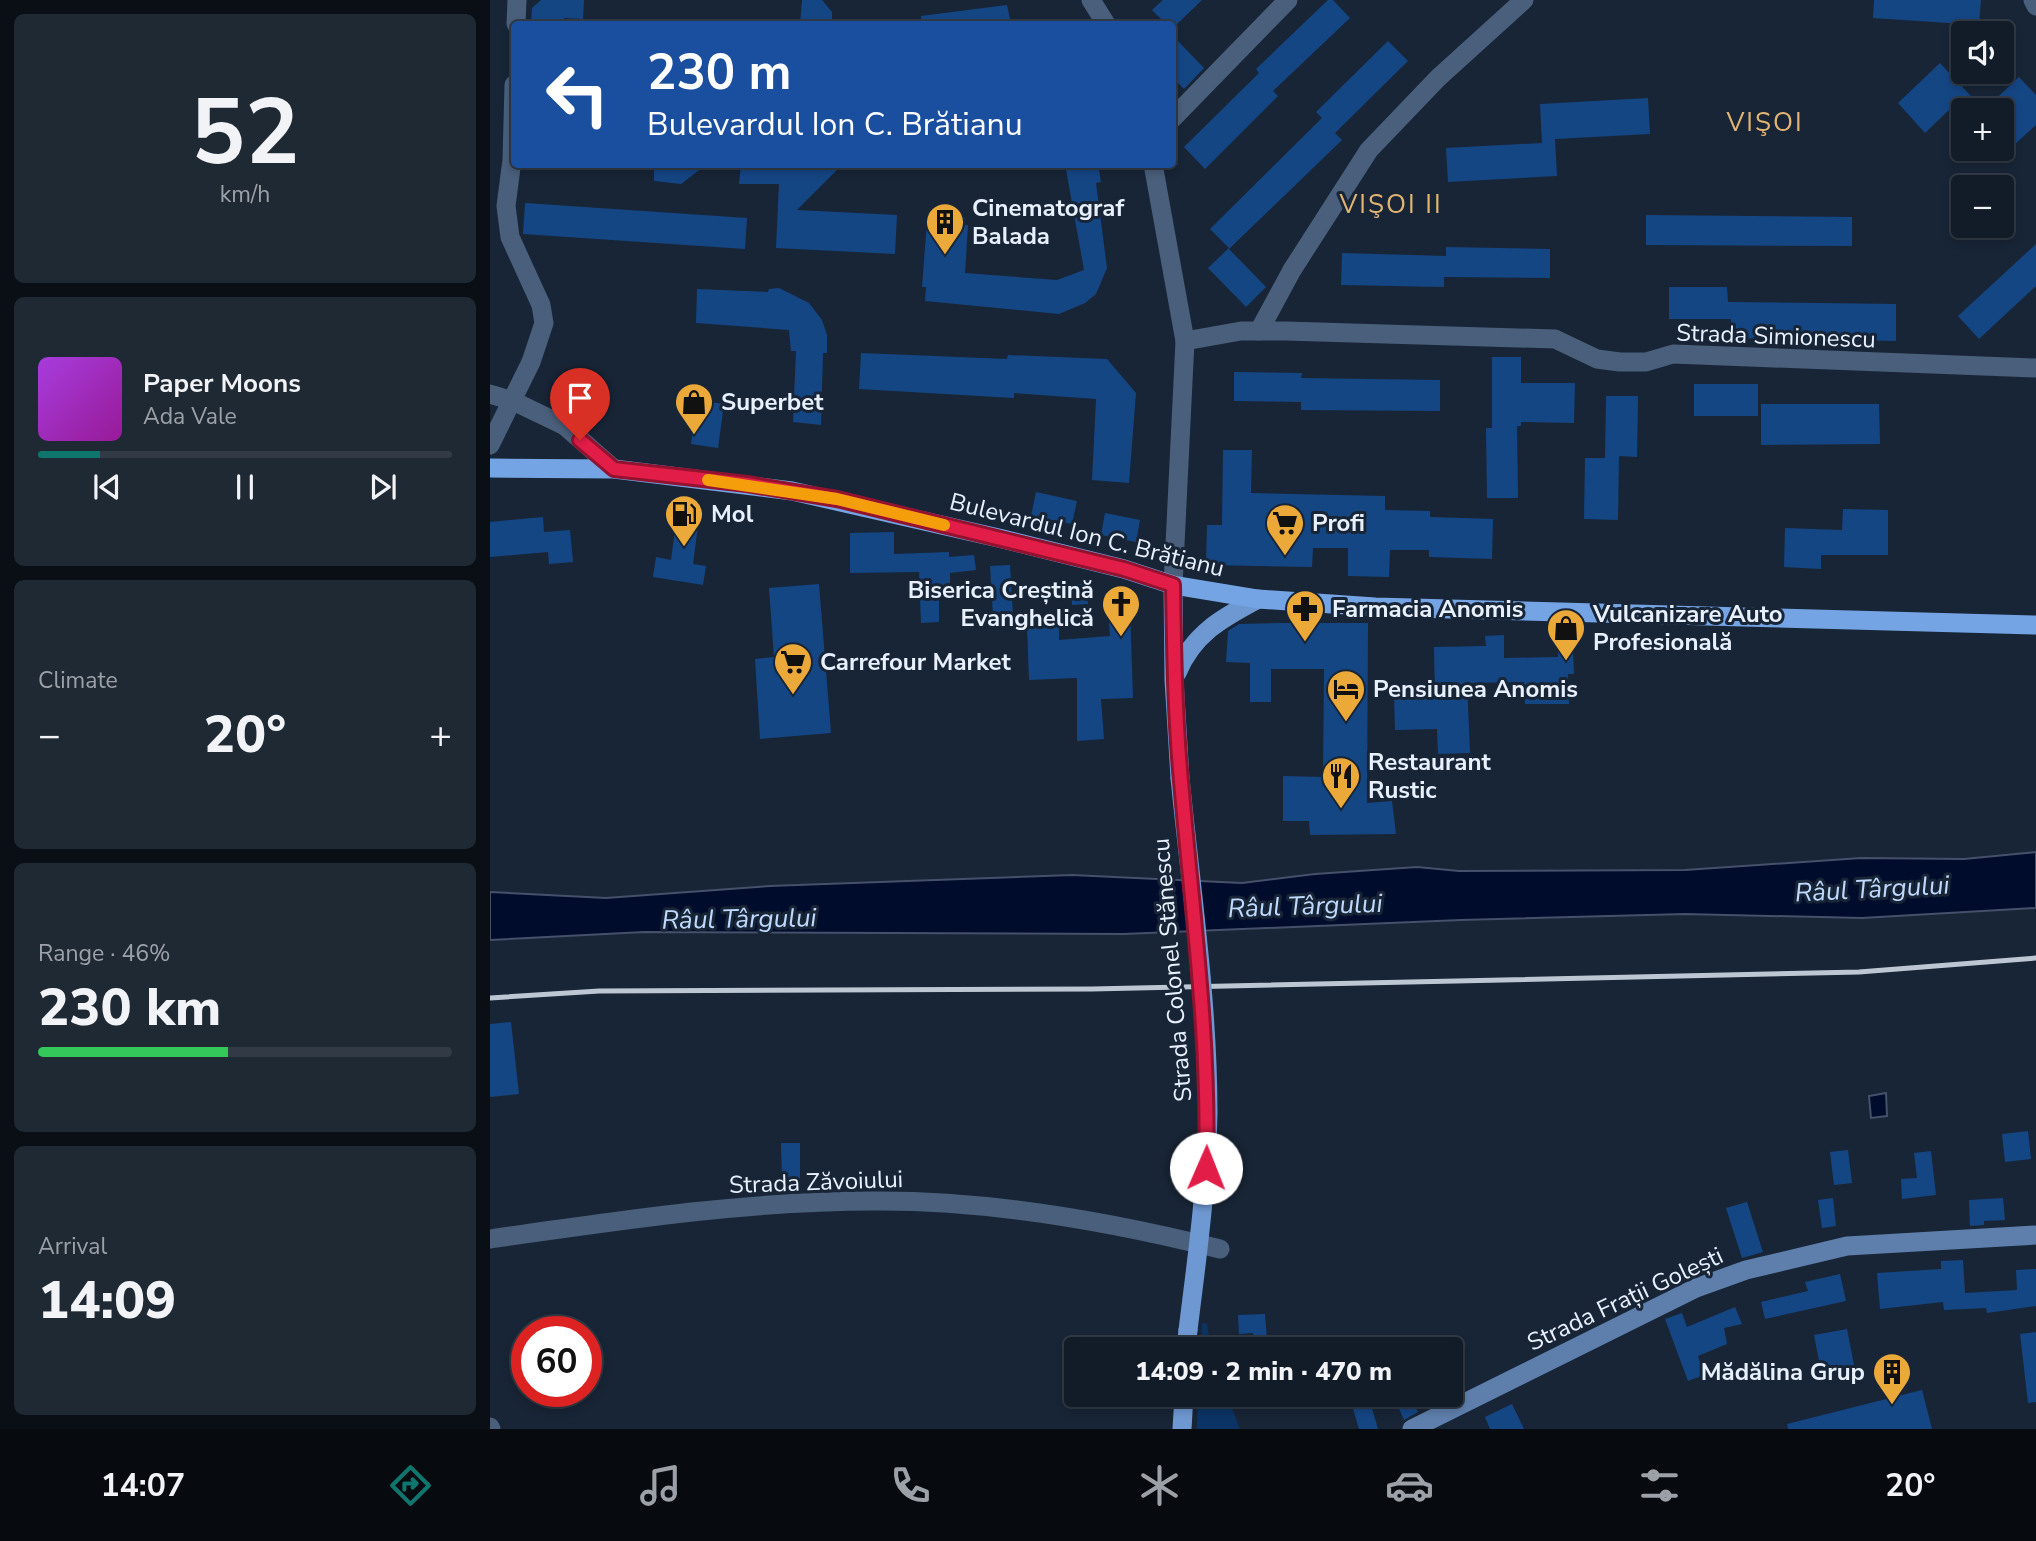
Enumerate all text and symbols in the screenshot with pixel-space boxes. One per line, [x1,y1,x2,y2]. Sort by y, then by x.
map controls [1951,21,2014,238]
button: sound [1951,21,2014,84]
text: 230 m [647,39,791,106]
icon: left [532,49,623,140]
text: 52 [190,71,300,195]
button: + [1951,98,2014,161]
text: Bulevardul Ion C. Brătianu [647,103,1023,146]
district label: VIŞOI [1725,105,1804,140]
button: − [1951,175,2014,238]
text: km/h [220,179,270,210]
district label: VIŞOI II [1338,187,1443,222]
place label: Cinematograf Balada [972,192,1125,252]
building icon: Cinematograf Balada [924,201,966,256]
street label: Strada Simionescu [1676,317,1876,355]
text: Paper Moons [143,366,301,401]
pin [550,368,610,440]
icon: arrive [561,379,599,417]
shop icon: Superbet [673,381,715,436]
place label: Superbet [721,386,824,418]
text: Ada Vale [143,401,237,432]
icon: previous [88,468,126,506]
icon: pause [226,468,264,506]
icon: next [364,468,402,506]
street label: Bulevardul Ion C. Brătianu [946,485,1228,585]
fuel station icon: Mol [663,493,705,548]
place label: Mol [711,498,754,530]
supermarket icon: Profi [1264,502,1306,557]
place label: Profi [1312,507,1365,539]
place label: Biserica Creștină Evanghelică [908,574,1094,634]
church icon: Biserica Creștină Evanghelică [1100,583,1142,638]
pharmacy icon: Farmacia Anomis [1284,588,1326,643]
place label: Farmacia Anomis [1332,593,1523,625]
place label: Vulcanizare Auto Profesională [1592,598,1783,658]
shop icon: Vulcanizare Auto Profesională [1545,607,1587,662]
supermarket icon: Carrefour Market [772,641,814,696]
place label: Carrefour Market [820,646,1012,678]
text: Climate [38,665,118,696]
hotel icon: Pensiunea Anomis [1325,668,1367,723]
place label: Pensiunea Anomis [1373,673,1578,705]
text: 20° [204,699,286,770]
text: − [38,710,61,761]
text: + [429,710,452,761]
place label: Restaurant Rustic [1368,746,1491,806]
restaurant icon: Restaurant Rustic [1320,755,1362,810]
street label: Strada Colonel Stănescu [1145,837,1199,1103]
water label: Râul Târgului [1794,867,1951,911]
water label: Râul Târgului [1227,886,1384,926]
water label: Râul Târgului [661,900,818,938]
text: Range · 46% [38,938,170,969]
text: 230 km [38,972,221,1043]
position arrow [1169,1131,1243,1205]
street label: Strada Zăvoiului [728,1163,904,1201]
text: Arrival [38,1231,107,1262]
street label: Strada Frații Golești [1522,1240,1728,1358]
text: 14:09 [38,1265,176,1336]
speed limit sign: 60 [511,1316,602,1407]
building icon: Mădălina Grup [1871,1351,1913,1406]
text: 14:09 · 2 min · 470 m [1135,1354,1392,1389]
place label: Mădălina Grup [1701,1356,1865,1388]
icon: directions [386,1461,435,1510]
icon: music [636,1461,685,1510]
icon: phone [886,1461,935,1510]
icon: climate [1135,1461,1184,1510]
icon: car [1385,1461,1434,1510]
icon: filters [1635,1461,1684,1510]
text: 14:07 [100,1464,185,1507]
text: 20° [1885,1464,1935,1507]

